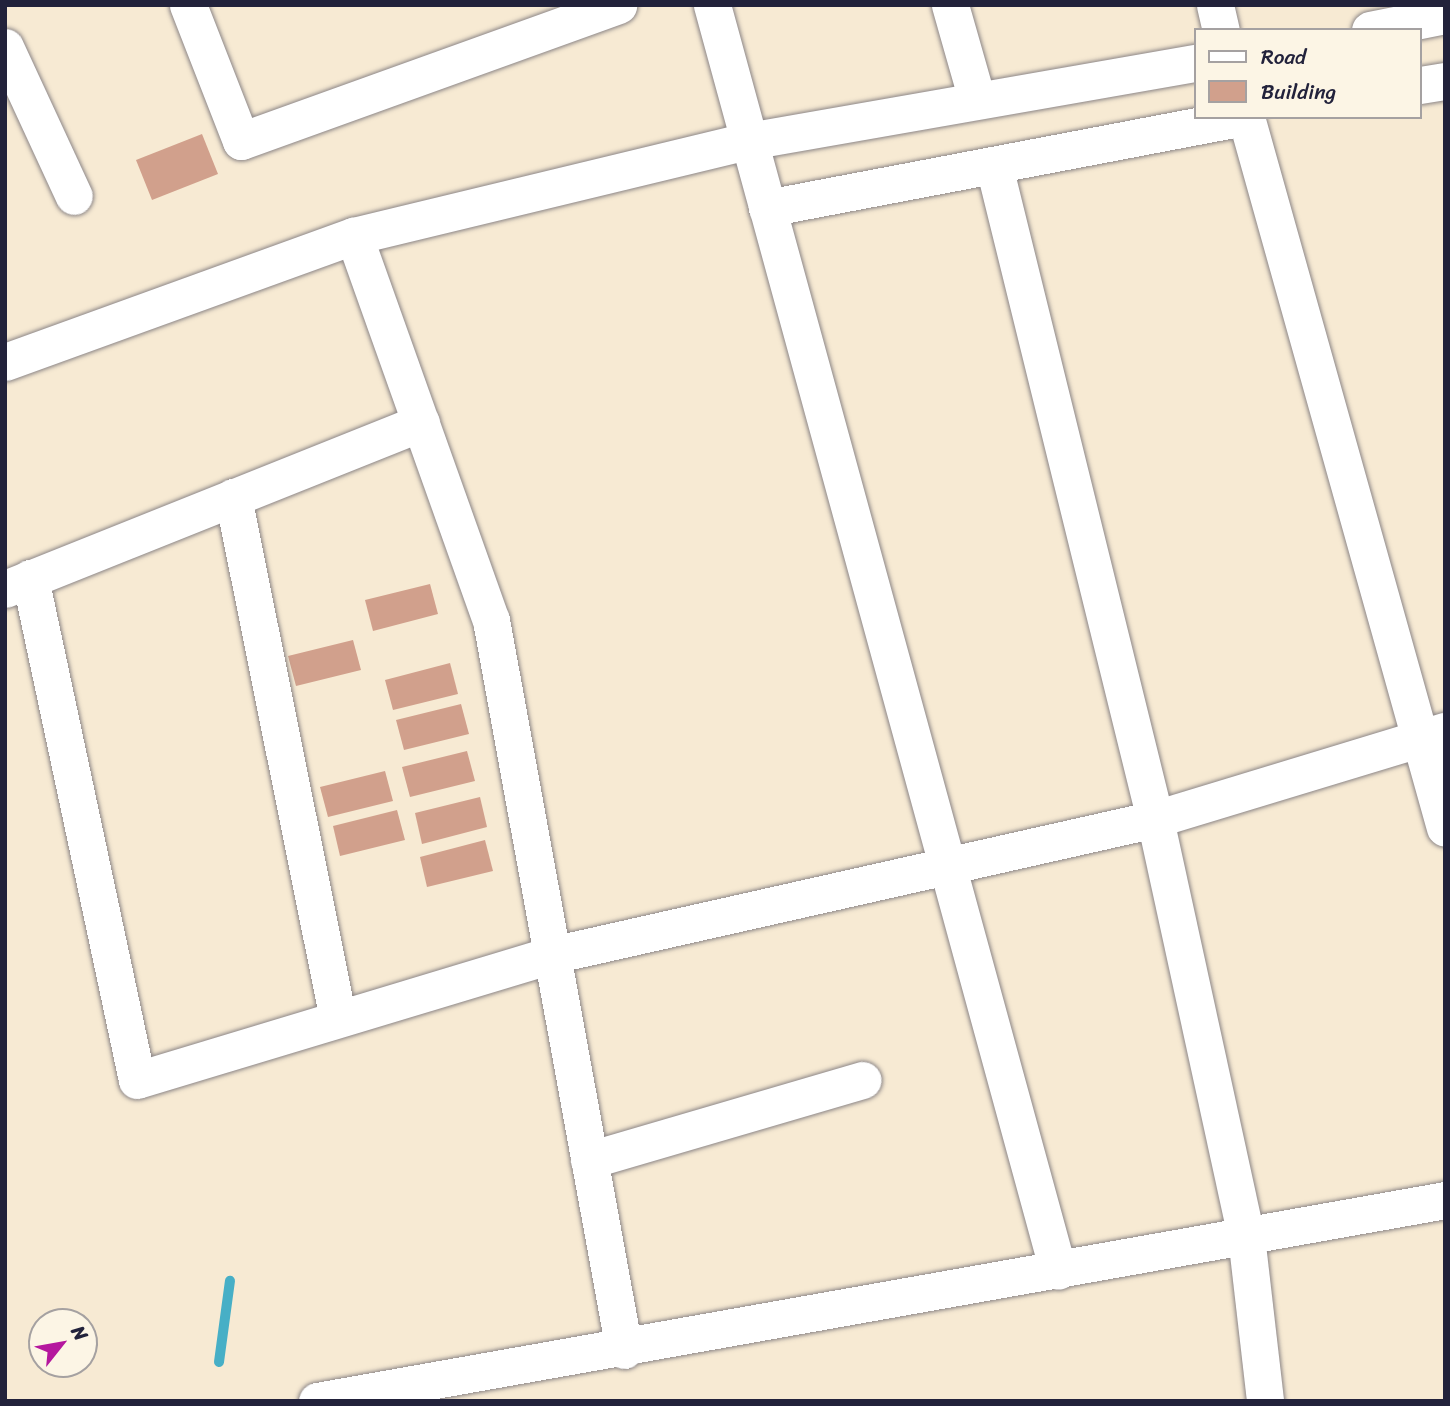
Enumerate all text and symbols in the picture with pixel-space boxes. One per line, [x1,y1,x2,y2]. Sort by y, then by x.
legend [1194,28,1422,119]
text: Road [1261,38,1306,76]
text: Building [1261,73,1336,111]
north arrow [28,1308,98,1378]
text: N [62,1319,97,1347]

